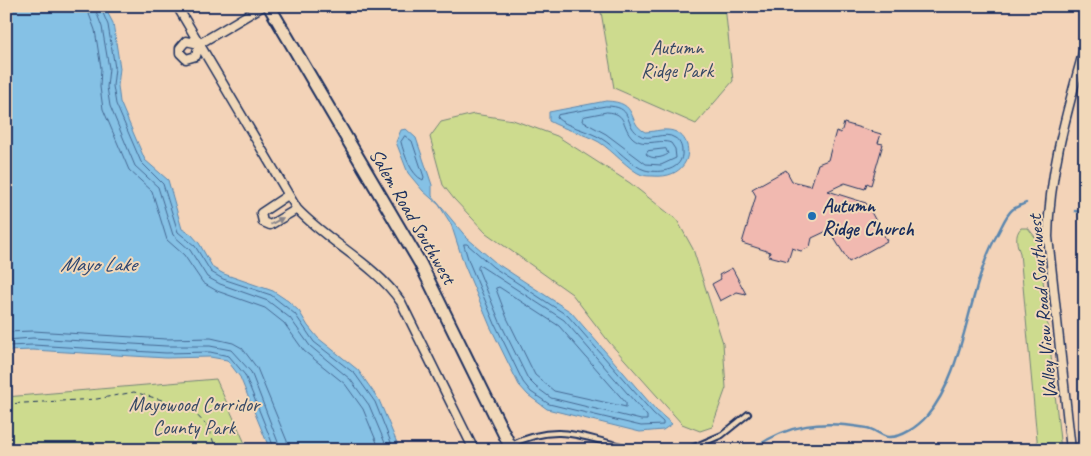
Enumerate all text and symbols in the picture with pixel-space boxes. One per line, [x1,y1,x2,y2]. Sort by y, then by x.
park label: Autumn Ridge Park [641,35,715,83]
street label: Salem Road Southwest [364,144,463,291]
place label: Autumn Ridge Church [822,193,915,241]
marker: Autumn Ridge Church [806,210,818,222]
street label: Valley View Road Southwest [1022,211,1063,400]
one-way arrow [270,217,284,225]
water label: Mayo Lake [60,251,139,277]
park label: Mayowood Corridor County Park [129,392,261,440]

